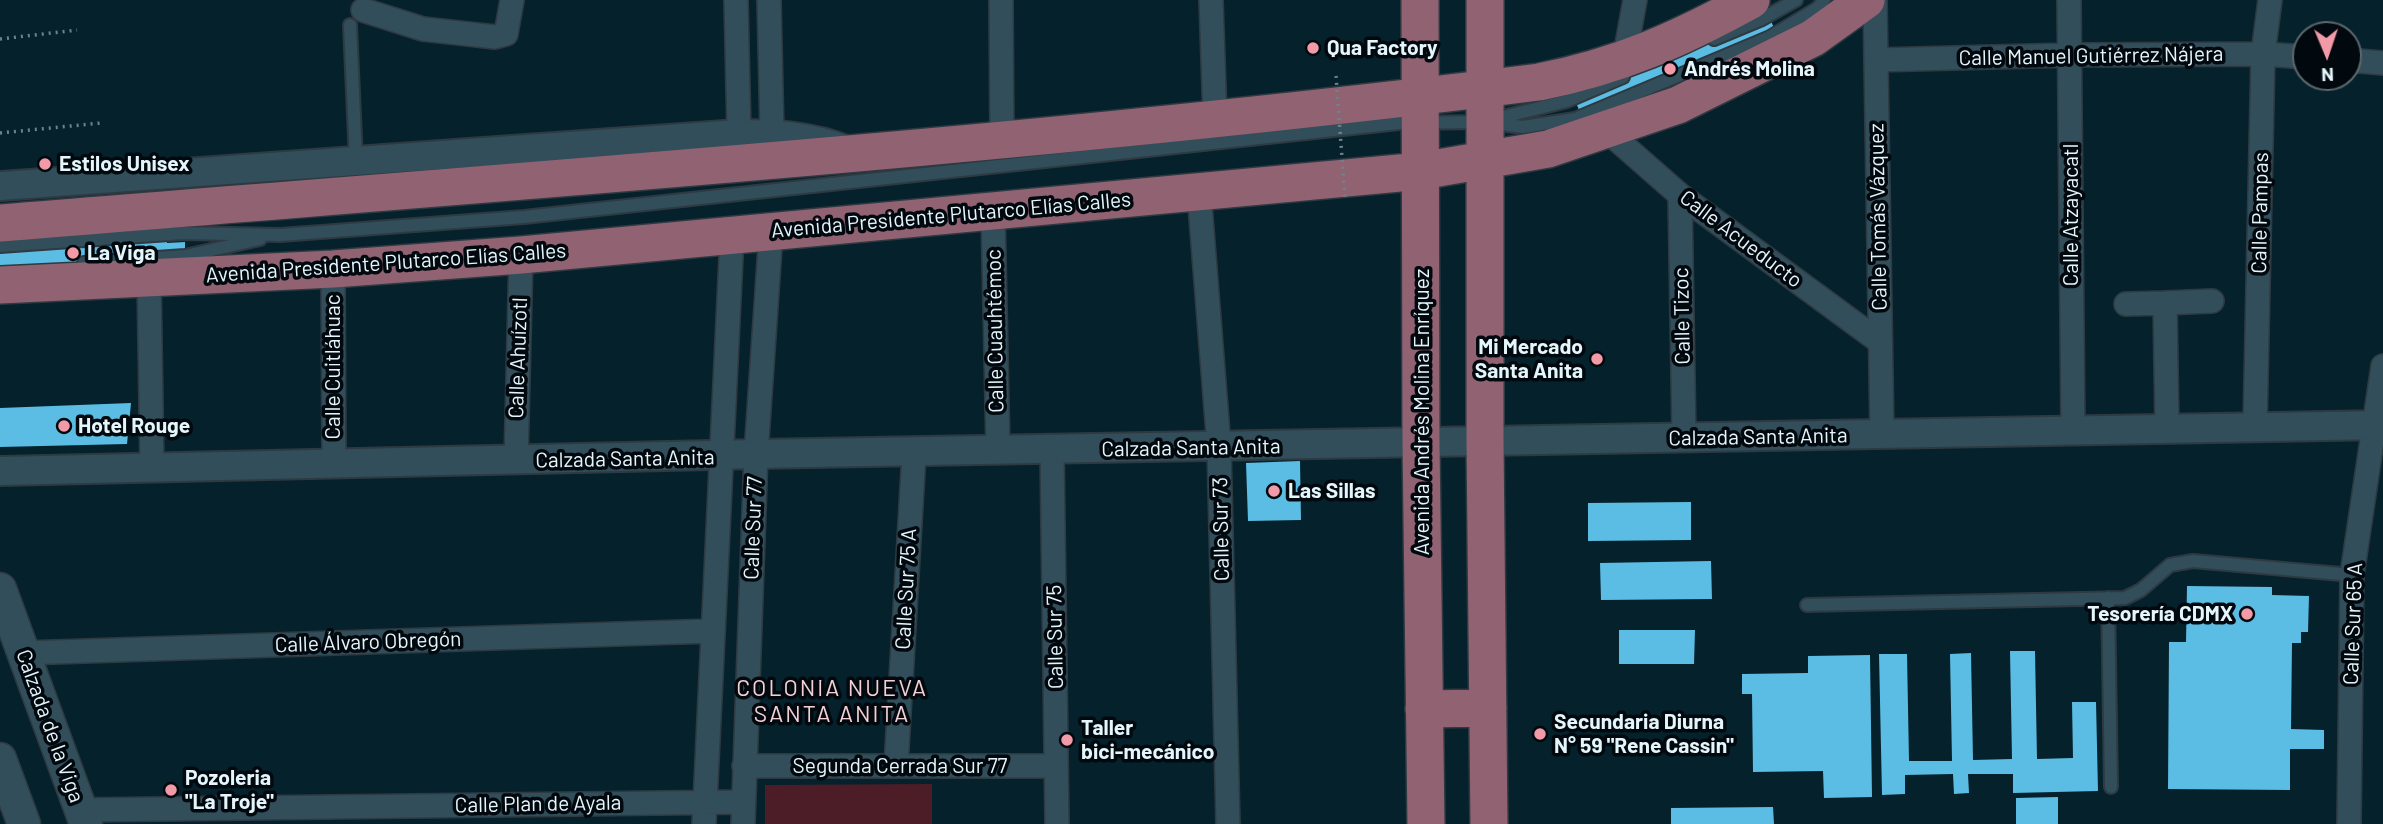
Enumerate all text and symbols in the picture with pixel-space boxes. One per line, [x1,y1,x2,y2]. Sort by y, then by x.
north arrow [2292,21,2362,91]
place label: Qua Factory [1327,35,1438,61]
marker: Qua Factory [1305,40,1321,56]
street label: Calle Manuel Gutiérrez Nájera [1958,41,2224,71]
place label: Andrés Molina [1684,56,1815,82]
marker: Andrés Molina [1662,61,1678,77]
text: N [2321,64,2334,87]
street label: Calle Tomás Vázquez [1864,123,1892,311]
street label: Calle Atzayacatl [2058,144,2084,286]
place label: Estilos Unisex [59,151,190,177]
street label: Calle Pampas [2246,152,2274,274]
marker: Estilos Unisex [37,156,53,172]
street label: Calle Acueducto [1675,185,1807,293]
street label: Avenida Presidente Plutarco Elías Calles [770,187,1132,243]
street label: Avenida Presidente Plutarco Elías Calles [205,238,567,288]
place label: La Viga [87,240,155,266]
marker: La Viga [65,245,81,261]
street label: Calle Cuauhtémoc [981,249,1009,413]
street label: Calle Tizoc [1669,267,1695,365]
street label: Avenida Andrés Molina Enríquez [1409,269,1435,555]
street label: Calle Cuitláhuac [320,294,346,440]
street label: Calle Ahuízotl [503,297,533,419]
place label: Mi Mercado Santa Anita [1475,334,1583,384]
marker: Mi Mercado Santa Anita [1589,351,1605,367]
place label: Hotel Rouge [78,413,190,439]
marker: Hotel Rouge [56,418,72,434]
street label: Calzada Santa Anita [1668,423,1848,451]
street label: Calzada Santa Anita [1101,434,1281,462]
street label: Calzada Santa Anita [535,445,715,473]
street label: Calle Sur 77 [739,476,767,580]
street label: Calle Sur 73 [1207,477,1235,581]
place label: Las Sillas [1288,478,1376,504]
marker: Las Sillas [1266,483,1282,499]
street label: Calle Sur 75 A [890,528,922,650]
street label: Calle Sur 65 A [2338,562,2368,686]
street label: Calle Sur 75 [1041,585,1069,689]
place label: Tesorería CDMX [2087,601,2233,627]
marker: Tesorería CDMX [2239,606,2255,622]
street label: Calle Álvaro Obregón [274,626,462,658]
street label: Calzada de la Viga [11,646,89,806]
district label: COLONIA NUEVA SANTA ANITA [738,674,926,728]
place label: Secundaria Diurna N° 59 "Rene Cassin" [1554,709,1734,759]
place label: Taller bici-mecánico [1081,715,1214,765]
marker: Secundaria Diurna N° 59 "Rene Cassin" [1532,726,1548,742]
marker: Taller bici-mecánico [1059,732,1075,748]
street label: Segunda Cerrada Sur 77 [792,753,1008,779]
place label: Pozoleria "La Troje" [185,765,274,815]
marker: Pozoleria "La Troje" [163,782,179,798]
street label: Calle Plan de Ayala [454,790,622,818]

